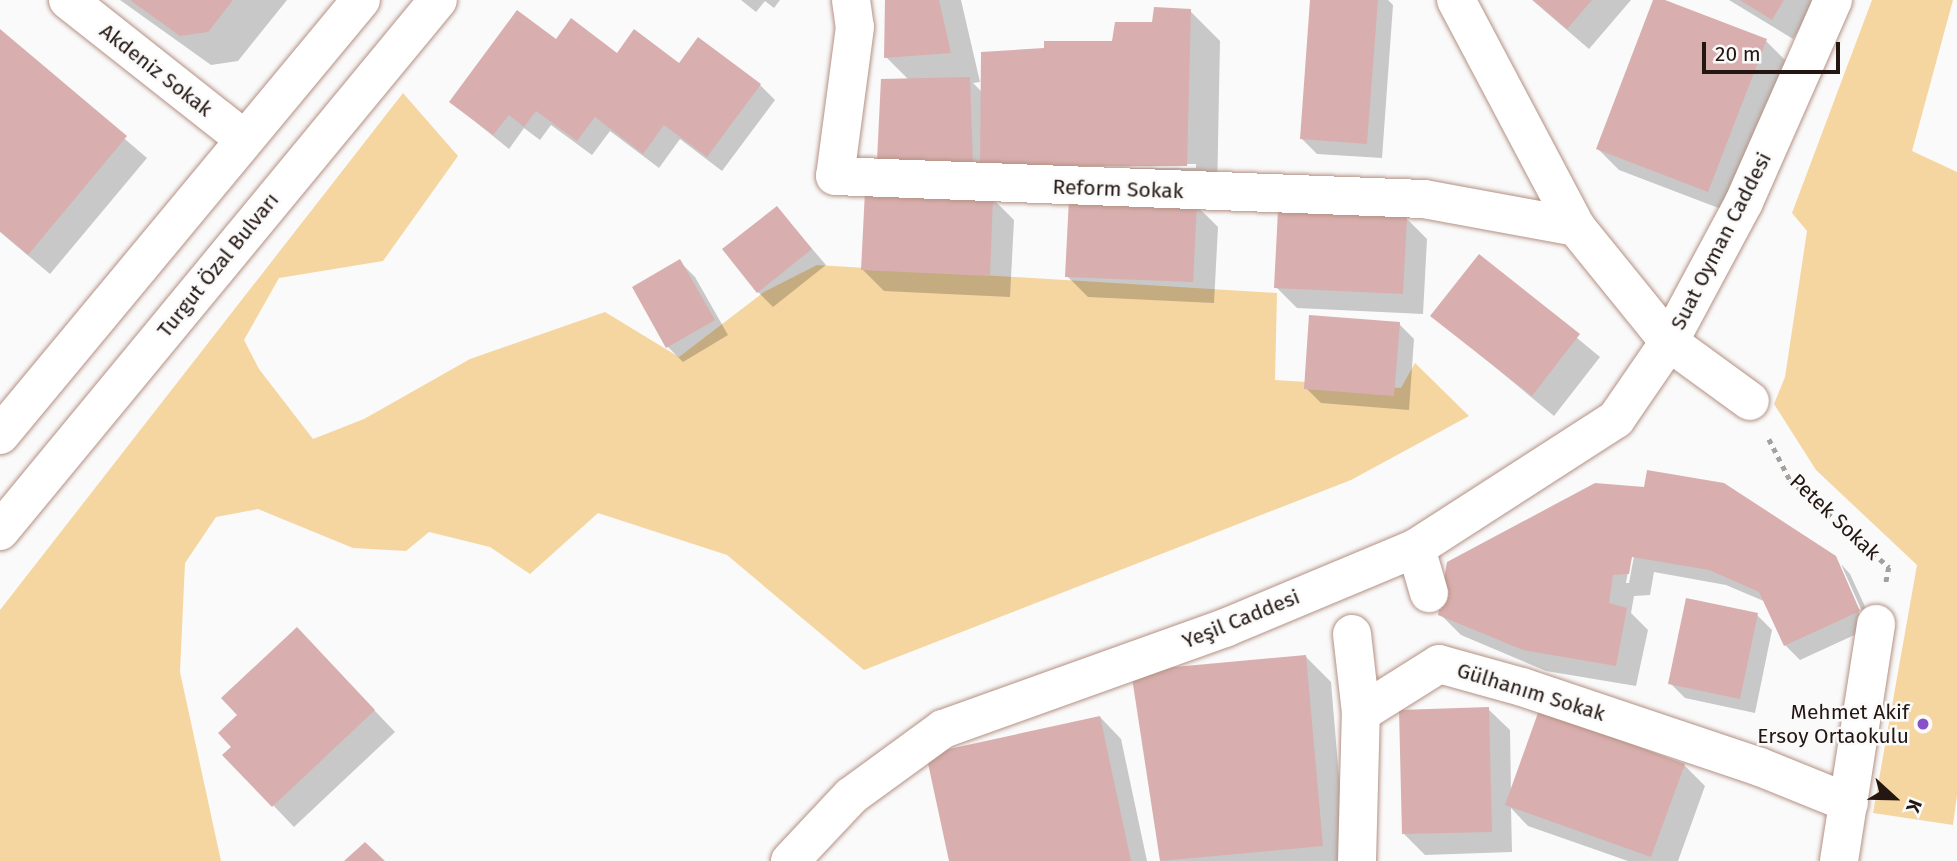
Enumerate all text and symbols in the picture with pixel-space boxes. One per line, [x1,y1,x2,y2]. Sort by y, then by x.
street label: Akdeniz Sokak [95,18,217,122]
scale bar [1705,28,1843,72]
text: 20 m [1715,41,1761,67]
street label: Suat Oyman Caddesi [1665,148,1777,334]
street label: Reform Sokak [1052,174,1184,204]
street label: Turgut Özal Bulvarı [152,188,284,342]
street label: Petek Sokak [1785,469,1885,565]
street label: Yeşil Caddesi [1179,584,1303,654]
street label: Gülhanım Sokak [1454,658,1608,726]
place label: Mehmet Akif Ersoy Ortaokulu [1757,699,1909,749]
marker: Mehmet Akif Ersoy Ortaokulu [1915,716,1931,732]
north arrow [1859,763,1929,833]
text: K [1901,796,1927,816]

